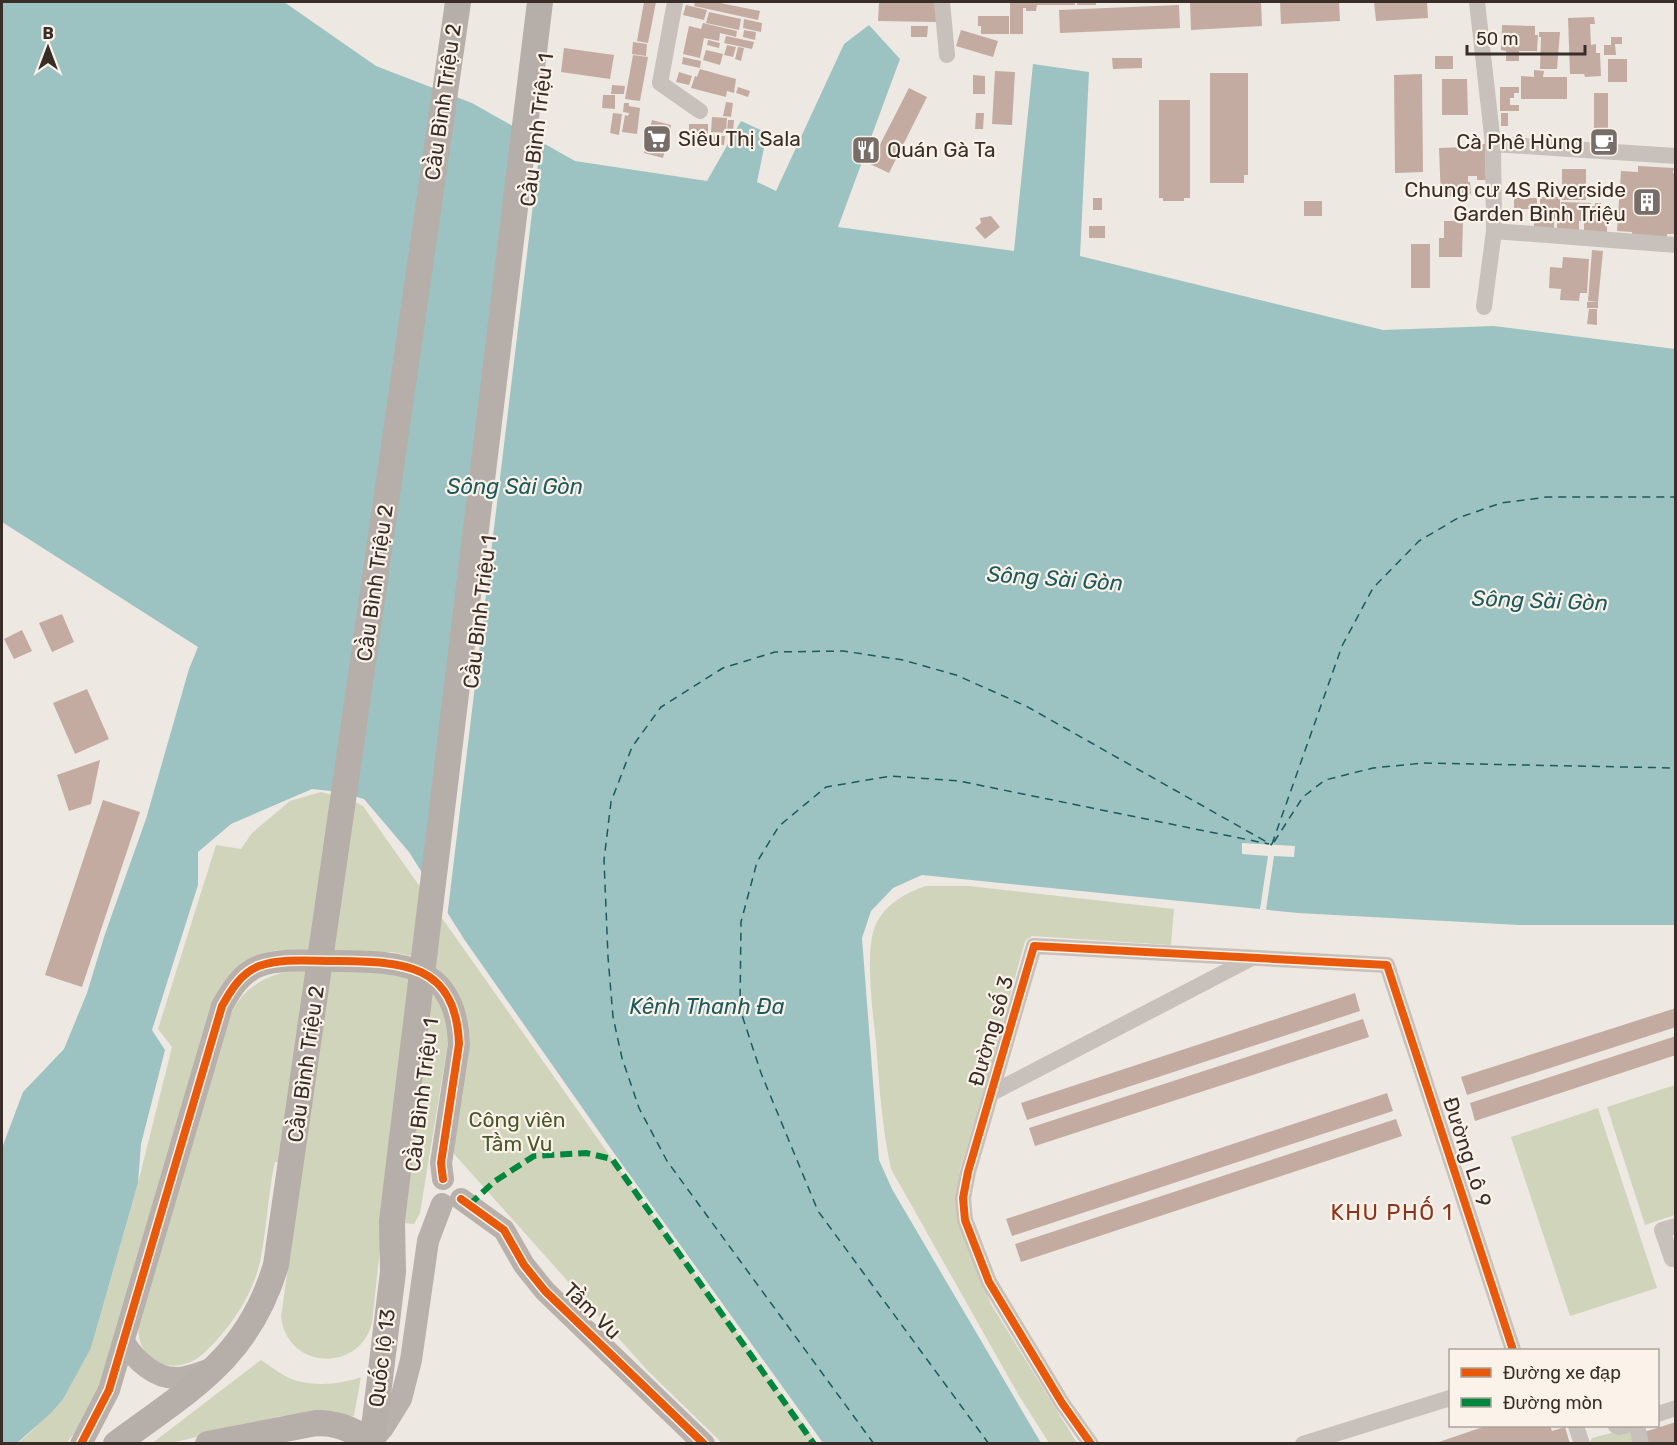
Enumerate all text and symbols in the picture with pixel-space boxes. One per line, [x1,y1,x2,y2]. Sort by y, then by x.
north arrow [18,18,78,78]
scale bar [1467,18,1586,56]
street label: Cầu Bình Triệu 2 [419,22,466,182]
text: B [42,24,54,43]
text: 50 m [1476,28,1519,50]
street label: Cầu Bình Triệu 1 [515,52,558,208]
supermarket icon: Siêu Thị Sala [641,123,673,155]
place label: Siêu Thị Sala [678,126,801,151]
cafe icon: Cà Phê Hùng [1588,126,1620,158]
place label: Cà Phê Hùng [1456,129,1583,154]
restaurant icon: Quán Gà Ta [850,134,882,166]
place label: Quán Gà Ta [887,137,996,162]
place label: Chung cư 4S Riverside Garden Bình Triệu [1404,177,1626,226]
building icon: Chung cư 4S Riverside Garden Bình Triệu [1631,186,1663,218]
water label: Sông Sài Gòn [447,473,583,500]
street label: Cầu Bình Triệu 2 [351,503,398,663]
street label: Cầu Bình Triệu 1 [458,534,501,690]
water label: Sông Sài Gòn [986,560,1124,597]
water label: Sông Sài Gòn [1471,585,1609,616]
street label: Đường số 3 [963,973,1018,1089]
street label: Cầu Bình Triệu 2 [282,984,329,1144]
water label: Kênh Thanh Đa [629,993,785,1020]
street label: Cầu Bình Triệu 1 [400,1017,443,1173]
street label: Đường Lô 9 [1438,1094,1497,1210]
park label: Công viên Tầm Vu [468,1107,566,1156]
district label: KHU PHỐ 1 [1331,1196,1453,1226]
street label: Tầm Vu [558,1277,626,1344]
street label: Quốc lộ 13 [363,1307,400,1409]
legend [1449,1349,1659,1427]
text: Đường xe đạp [1503,1362,1621,1384]
text: Đường mòn [1503,1392,1603,1414]

